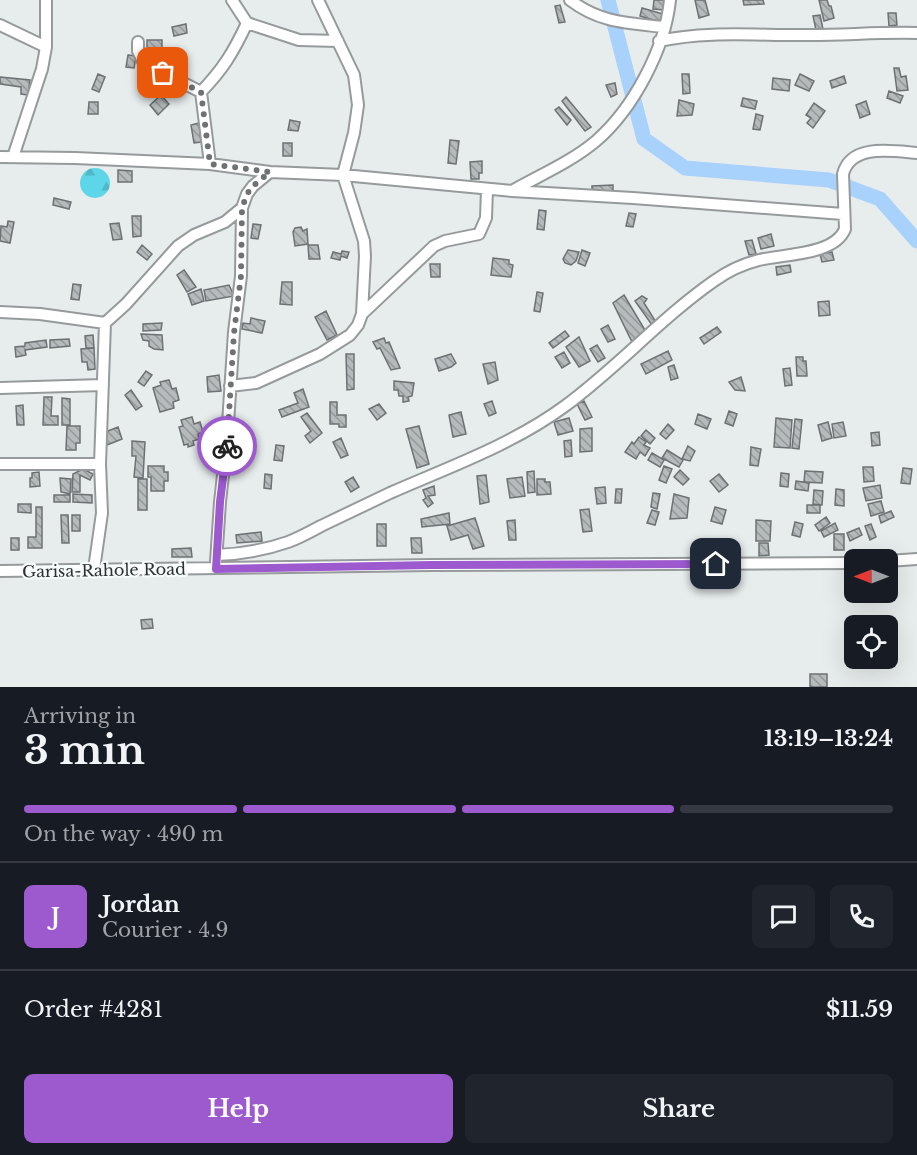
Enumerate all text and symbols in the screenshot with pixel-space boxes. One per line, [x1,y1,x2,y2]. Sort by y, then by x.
pin [137,47,188,98]
icon: bag [146,56,179,89]
courier [197,416,257,476]
icon: bike [211,430,244,463]
pin [690,538,741,589]
icon: home [699,547,732,580]
north arrow [844,549,898,603]
map controls [844,549,898,669]
street label: Garisa-Rahole Road [22,559,186,581]
button: locate [844,615,898,669]
text: Arriving in [24,704,136,728]
text: 13:19–13:24 [764,725,893,752]
text: 3 min [24,726,145,775]
text: On the way · 490 m [24,822,223,846]
button: chat [752,885,815,948]
button: phone [830,885,893,948]
text: Jordan [102,891,180,918]
text: J [51,903,60,930]
text: Courier · 4.9 [102,918,228,942]
text: Order #4281 [24,996,163,1023]
text: $11.59 [826,996,893,1023]
button: Help [24,1074,453,1143]
button: Share [465,1074,893,1143]

